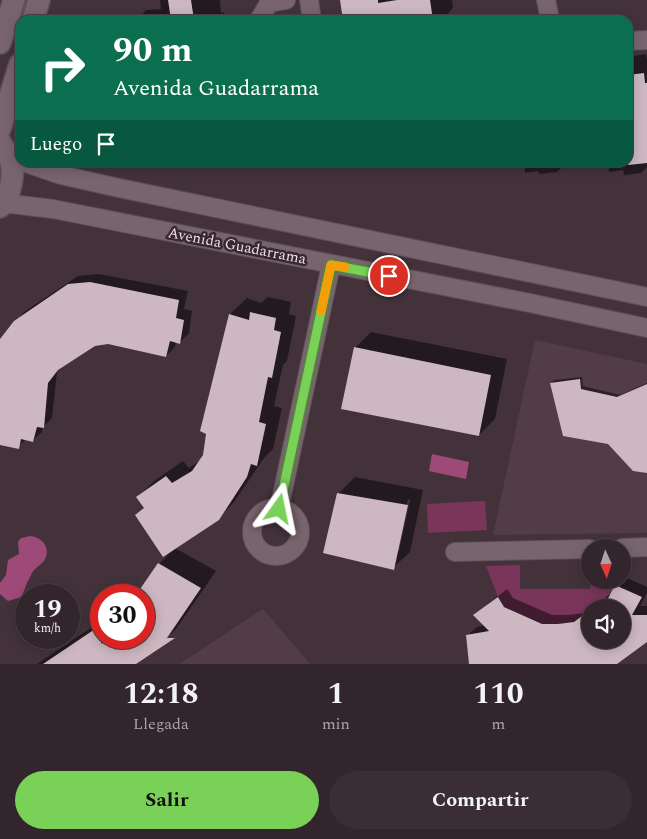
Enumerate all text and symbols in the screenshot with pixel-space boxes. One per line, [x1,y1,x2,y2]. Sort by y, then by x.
text: 90 m [113,24,193,77]
icon: right [30,35,95,100]
text: Avenida Guadarrama [113,72,319,105]
text: Luego [30,130,82,159]
icon: arrive [92,130,120,158]
street label: Avenida Guadarrama [166,221,309,271]
pin [368,255,410,297]
icon: arrive [375,262,403,290]
position arrow [252,482,304,534]
north arrow [581,539,631,589]
map controls [581,539,631,649]
speed limit sign: 30 [90,584,155,649]
text: 19 [33,591,62,629]
button: sound [581,599,631,649]
text: km/h [34,619,61,638]
text: 12:18 [123,671,199,717]
text: 1 [327,671,344,717]
text: 110 [473,671,524,717]
text: Llegada [133,712,189,736]
text: min [322,712,350,736]
text: m [492,712,505,736]
button: Salir [15,771,319,829]
button: Compartir [329,771,632,829]

